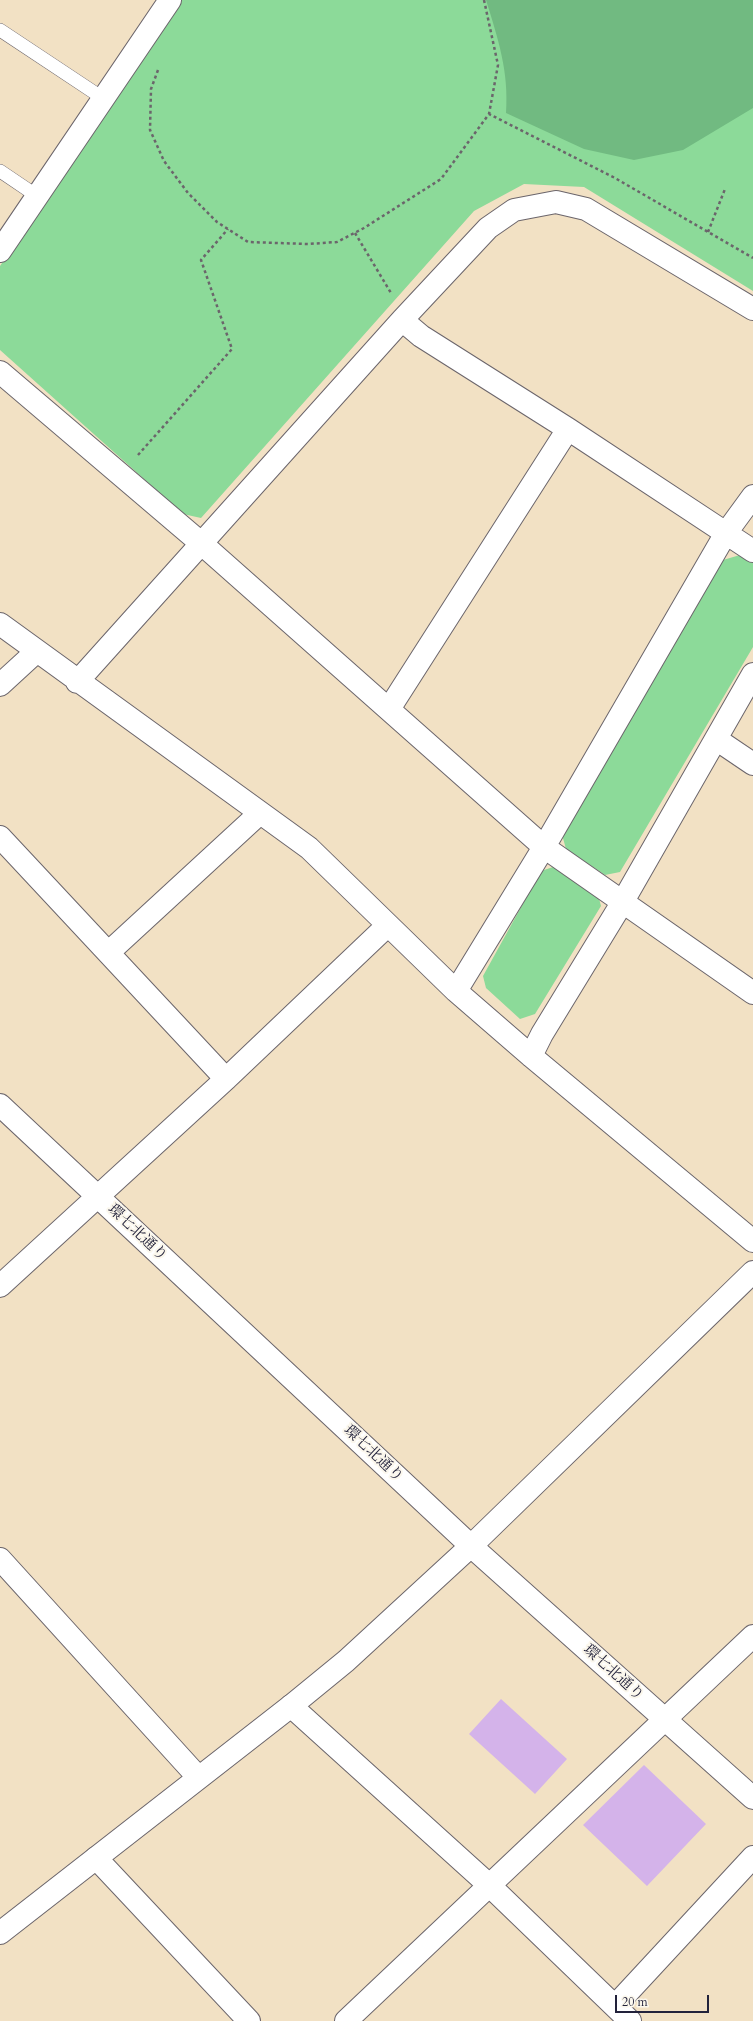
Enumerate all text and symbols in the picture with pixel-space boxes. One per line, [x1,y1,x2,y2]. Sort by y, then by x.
street label: 環七北通り [103,1201,171,1265]
street label: 環七北通り [339,1422,407,1486]
street label: 環七北通り [579,1641,647,1705]
scale bar [617,1987,711,2013]
text: 20 m [622,1994,648,2010]

